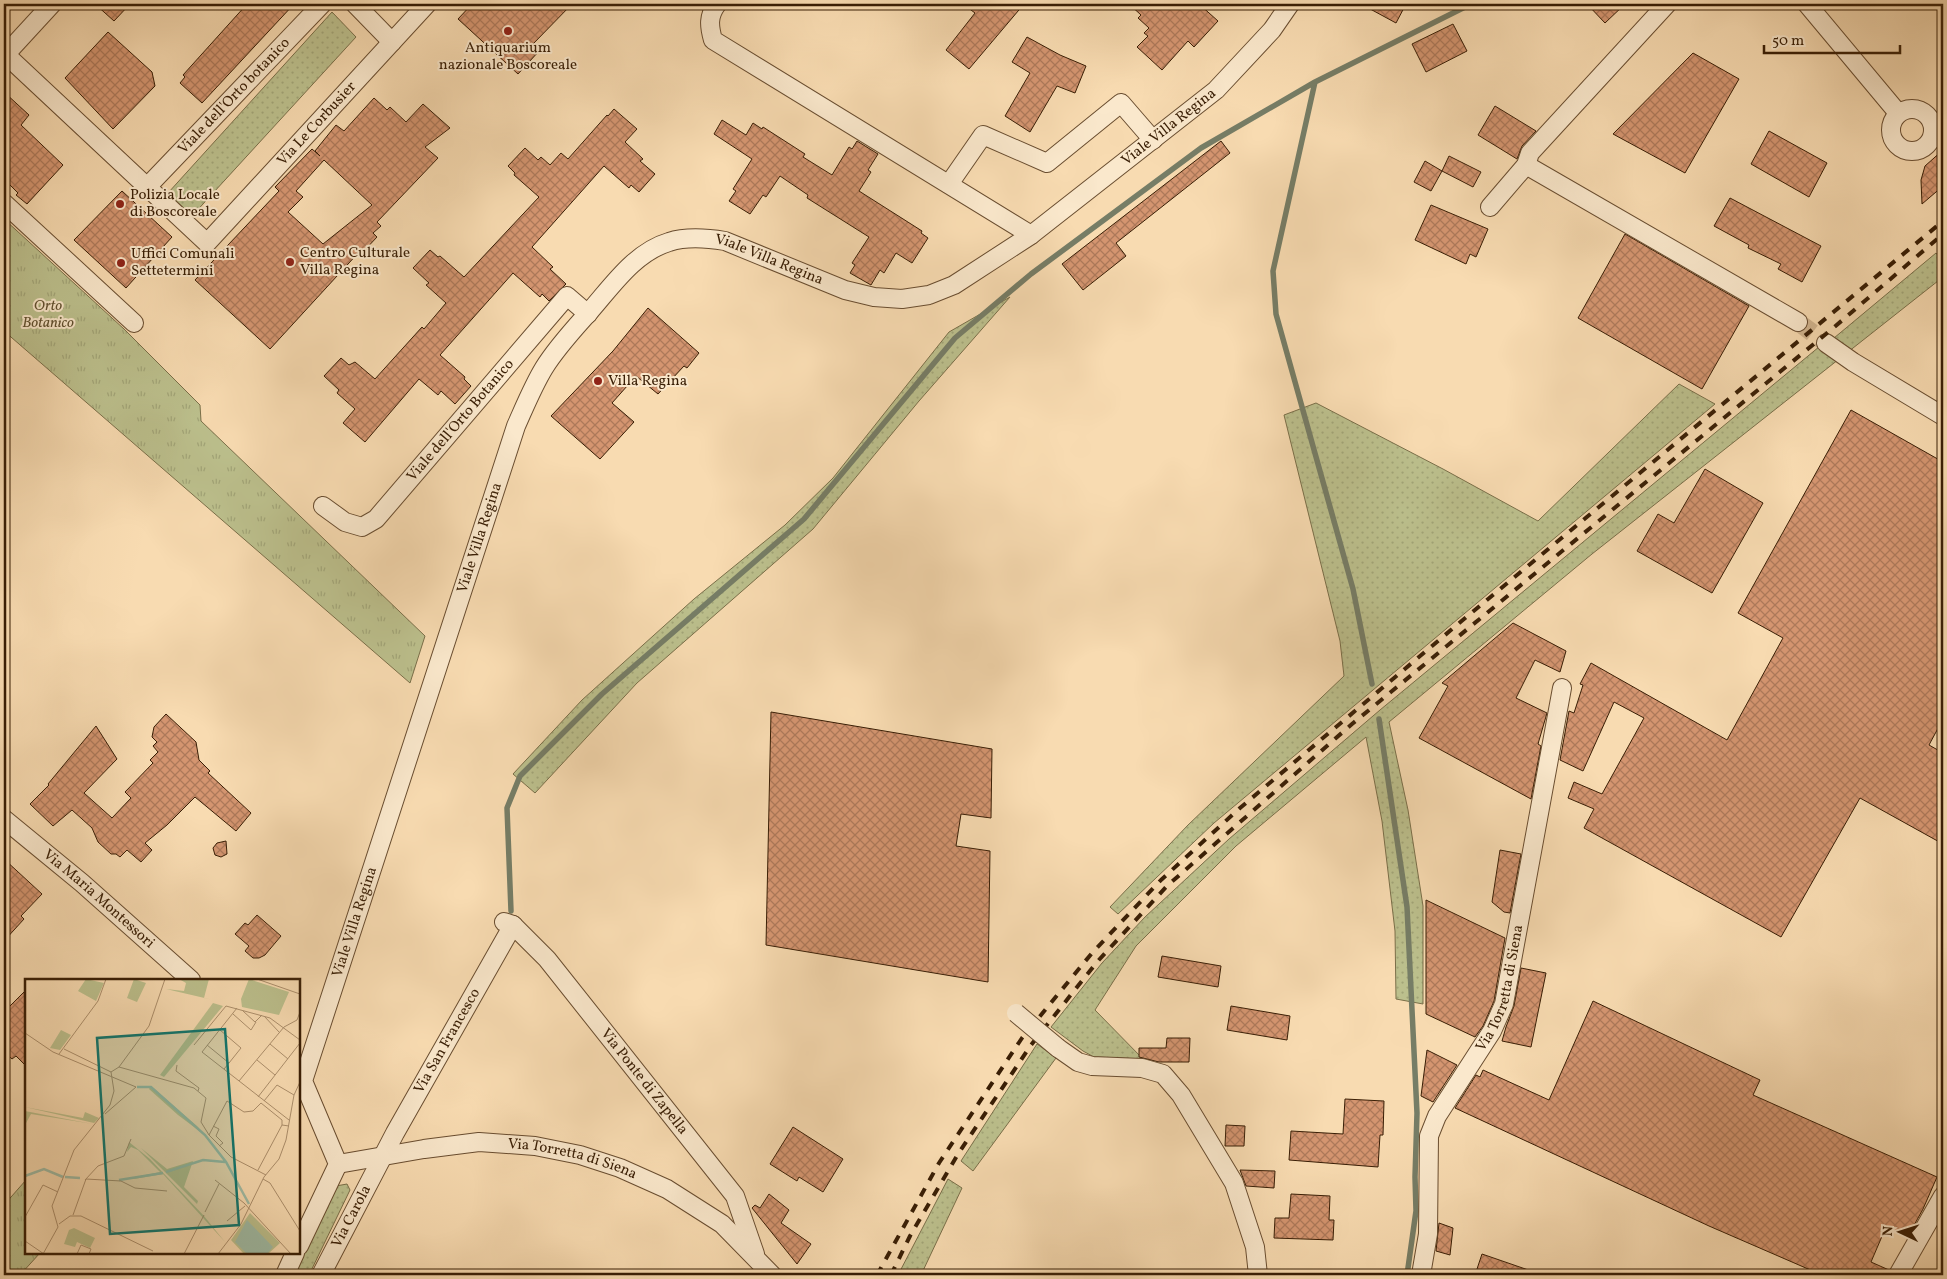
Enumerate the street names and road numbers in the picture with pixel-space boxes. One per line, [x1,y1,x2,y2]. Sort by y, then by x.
street label: Viale dell'Orto botanico [173,33,295,159]
street label: Via Le Corbusier [272,77,361,171]
street label: Viale Villa Regina [1117,83,1221,171]
street label: Viale Villa Regina [714,229,826,290]
street label: Viale dell'Orto Botanico [402,354,519,486]
street label: Viale Villa Regina [452,480,507,596]
street label: Via Maria Montessori [38,845,159,953]
street label: Viale Villa Regina [327,864,382,980]
street label: Via Torretta di Siena [1471,923,1529,1056]
street label: Via San Francesco [409,984,485,1097]
street label: Via Ponte di Zapella [595,1024,693,1139]
street label: Via Torretta di Siena [507,1134,640,1185]
street label: Via Carola [326,1181,377,1251]

